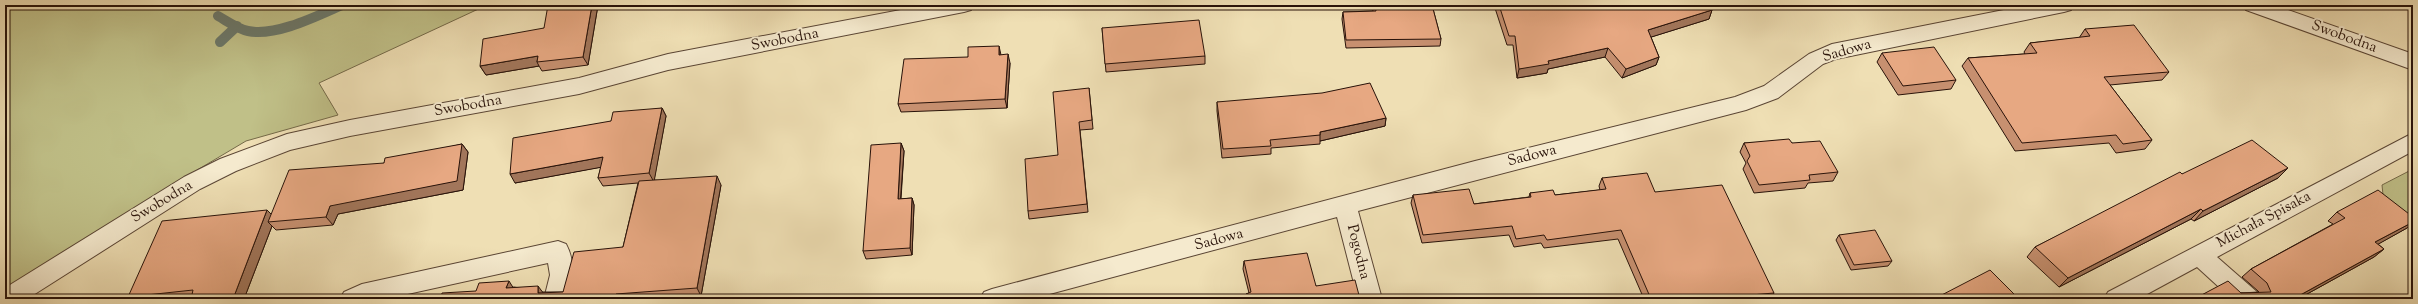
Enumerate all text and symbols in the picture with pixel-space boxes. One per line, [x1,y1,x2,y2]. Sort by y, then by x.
street label: Swobodna [2308,15,2380,59]
street label: Swobodna [749,23,821,57]
street label: Sadowa [1820,34,1874,68]
street label: Swobodna [432,90,504,122]
street label: Sadowa [1505,140,1559,172]
street label: Swobodna [127,175,197,229]
street label: Michała Spisaka [2213,186,2315,254]
street label: Pogodna [1341,222,1375,282]
street label: Sadowa [1192,223,1246,257]

